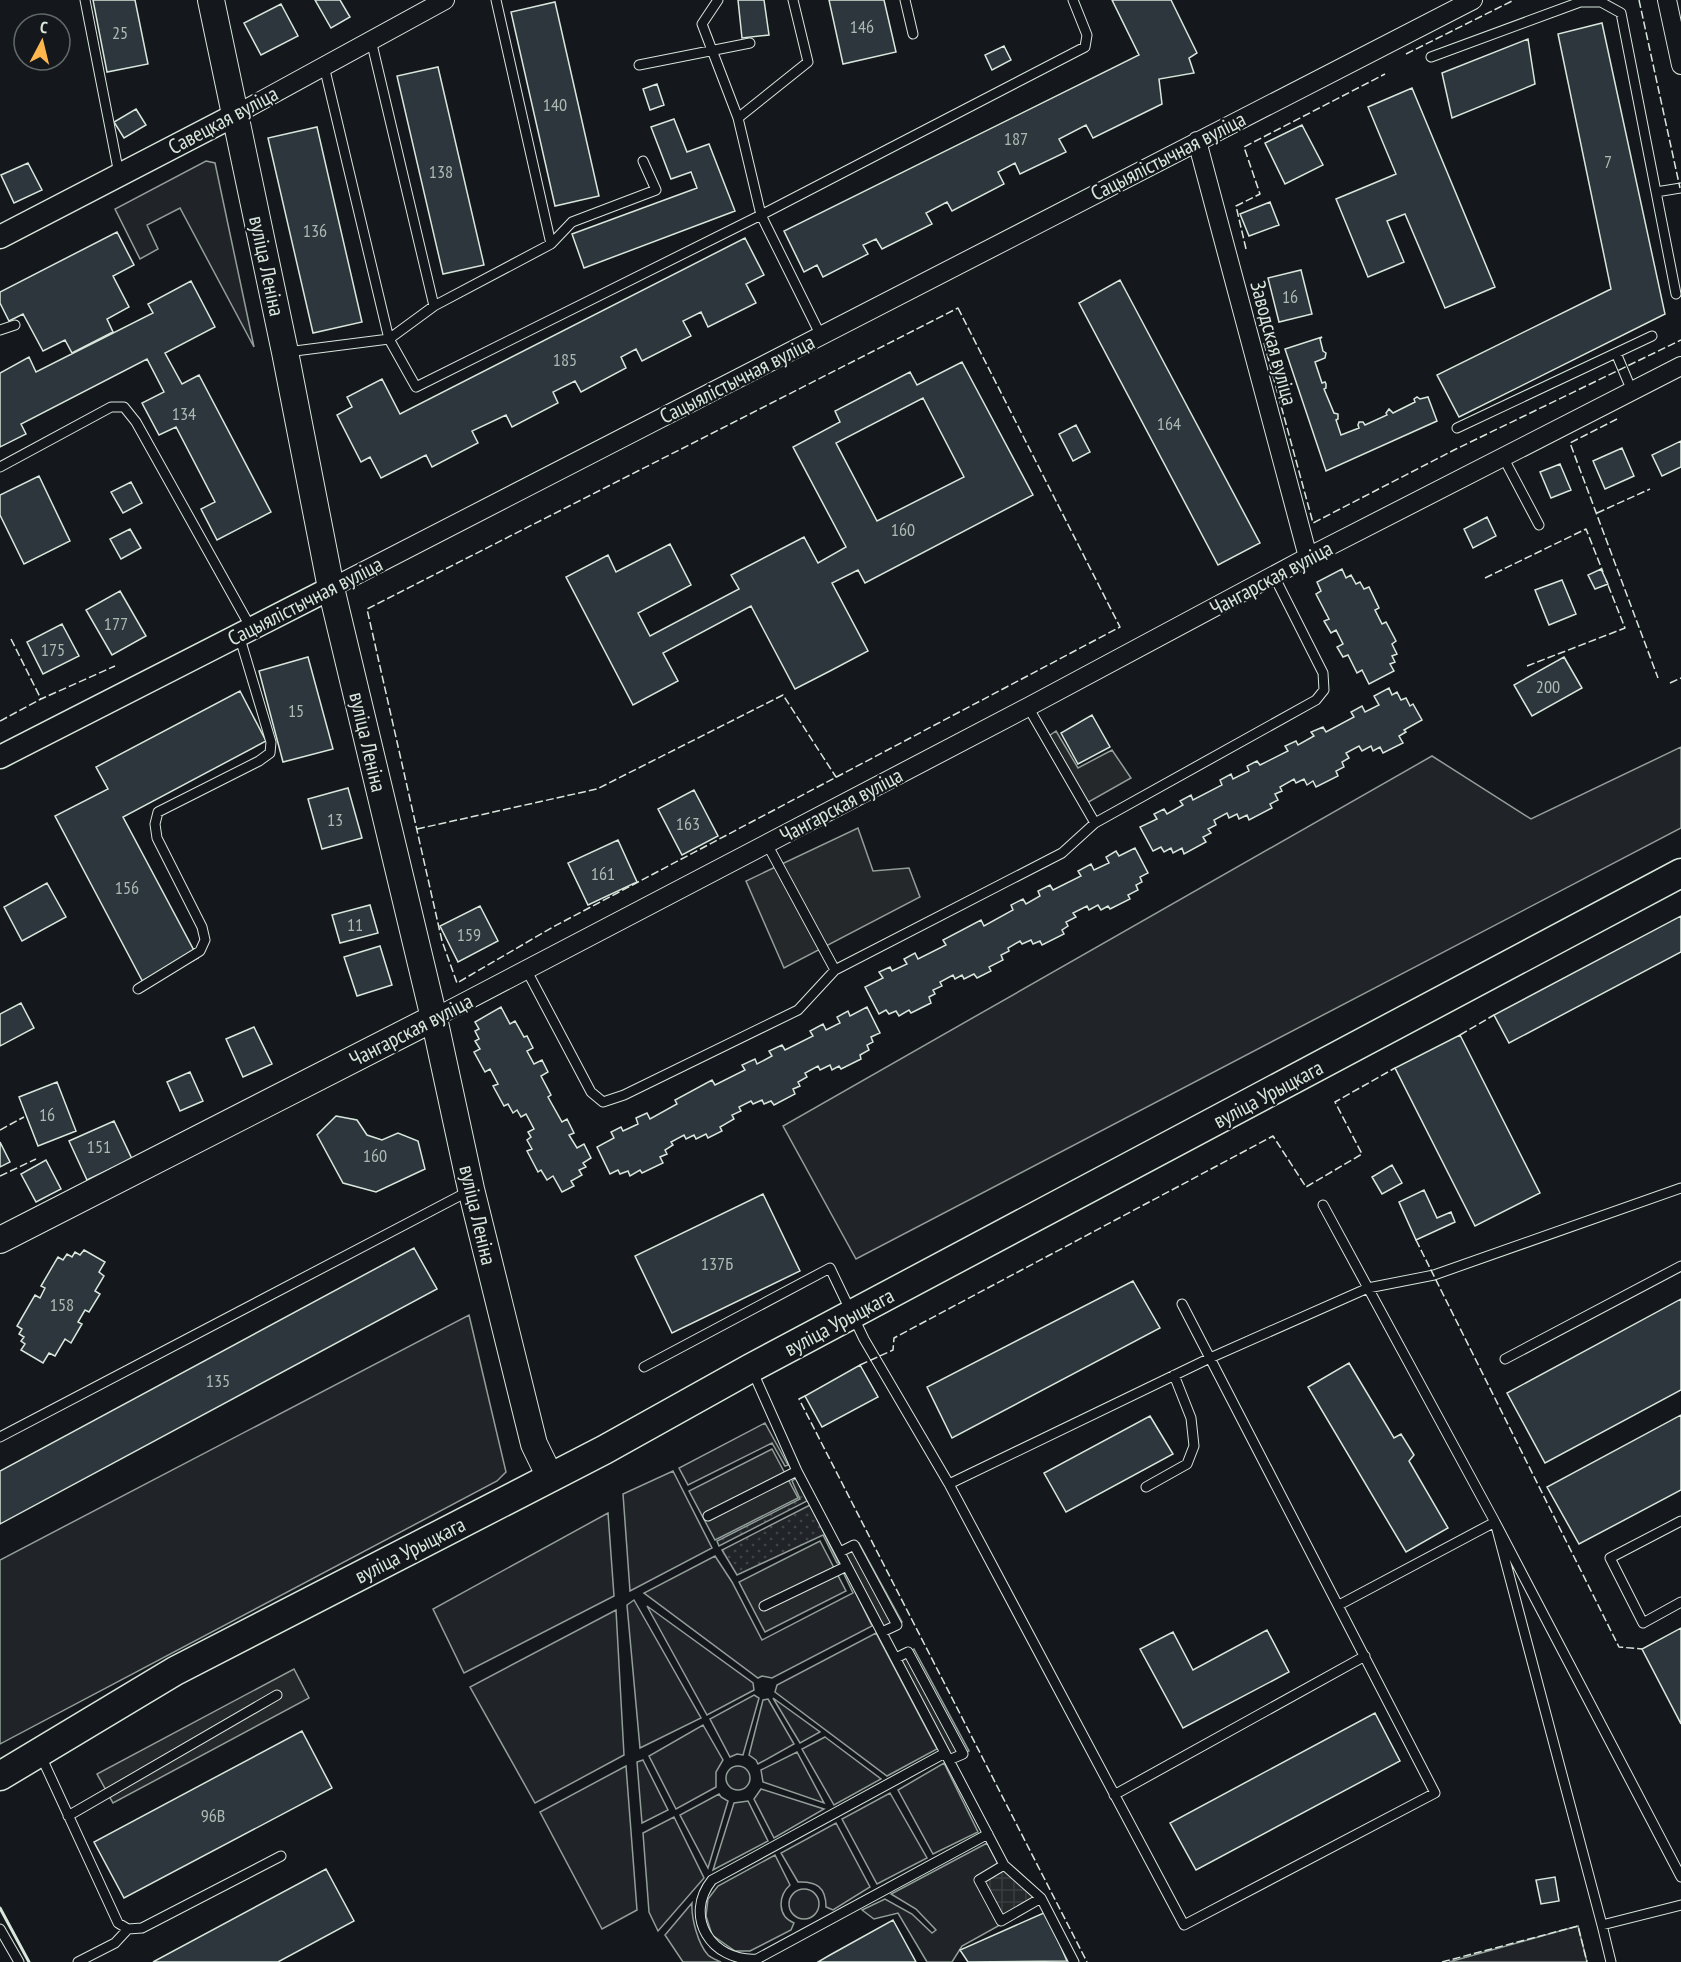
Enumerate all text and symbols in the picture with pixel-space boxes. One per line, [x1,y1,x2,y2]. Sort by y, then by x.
north arrow [12,12,72,72]
house number: 146 [850,15,874,38]
text: С [39,17,49,38]
house number: 25 [112,21,128,44]
street label: Савецкая вуліца [163,80,283,160]
house number: 140 [543,93,567,116]
street label: Сацыялістычная вуліца [1086,105,1250,207]
house number: 187 [1004,127,1028,150]
house number: 7 [1604,150,1612,173]
house number: 138 [429,160,453,183]
street label: вуліца Леніна [243,213,291,319]
house number: 136 [303,219,327,242]
street label: Заводская вуліца [1244,278,1304,408]
house number: 16 [1282,285,1298,308]
street label: Сацыялістычная вуліца [655,328,819,430]
house number: 185 [553,348,577,371]
house number: 134 [172,402,196,425]
house number: 164 [1157,412,1181,435]
house number: 160 [891,518,915,541]
street label: Чангарская вуліца [1205,534,1337,622]
street label: Сацыялістычная вуліца [223,550,387,652]
house number: 177 [104,612,128,635]
house number: 175 [41,638,65,661]
house number: 200 [1536,675,1560,698]
street label: вуліца Леніна [343,689,393,795]
house number: 15 [288,699,304,722]
street label: Чангарская вуліца [775,761,907,849]
house number: 13 [327,808,343,831]
house number: 163 [676,812,700,835]
house number: 161 [591,862,615,885]
house number: 156 [115,876,139,899]
house number: 11 [347,913,363,936]
house number: 159 [457,923,481,946]
street label: Чангарская вуліца [345,987,477,1073]
street label: вуліца Урыцкага [1209,1054,1327,1134]
house number: 16 [39,1103,55,1126]
house number: 151 [87,1135,111,1158]
house number: 160 [363,1144,387,1167]
street label: вуліца Леніна [453,1162,503,1268]
house number: 137Б [701,1252,733,1275]
street label: вуліца Урыцкага [780,1282,898,1362]
house number: 158 [50,1293,74,1316]
house number: 135 [206,1369,230,1392]
street label: вуліца Урыцкага [350,1511,470,1589]
house number: 96В [201,1804,225,1827]

